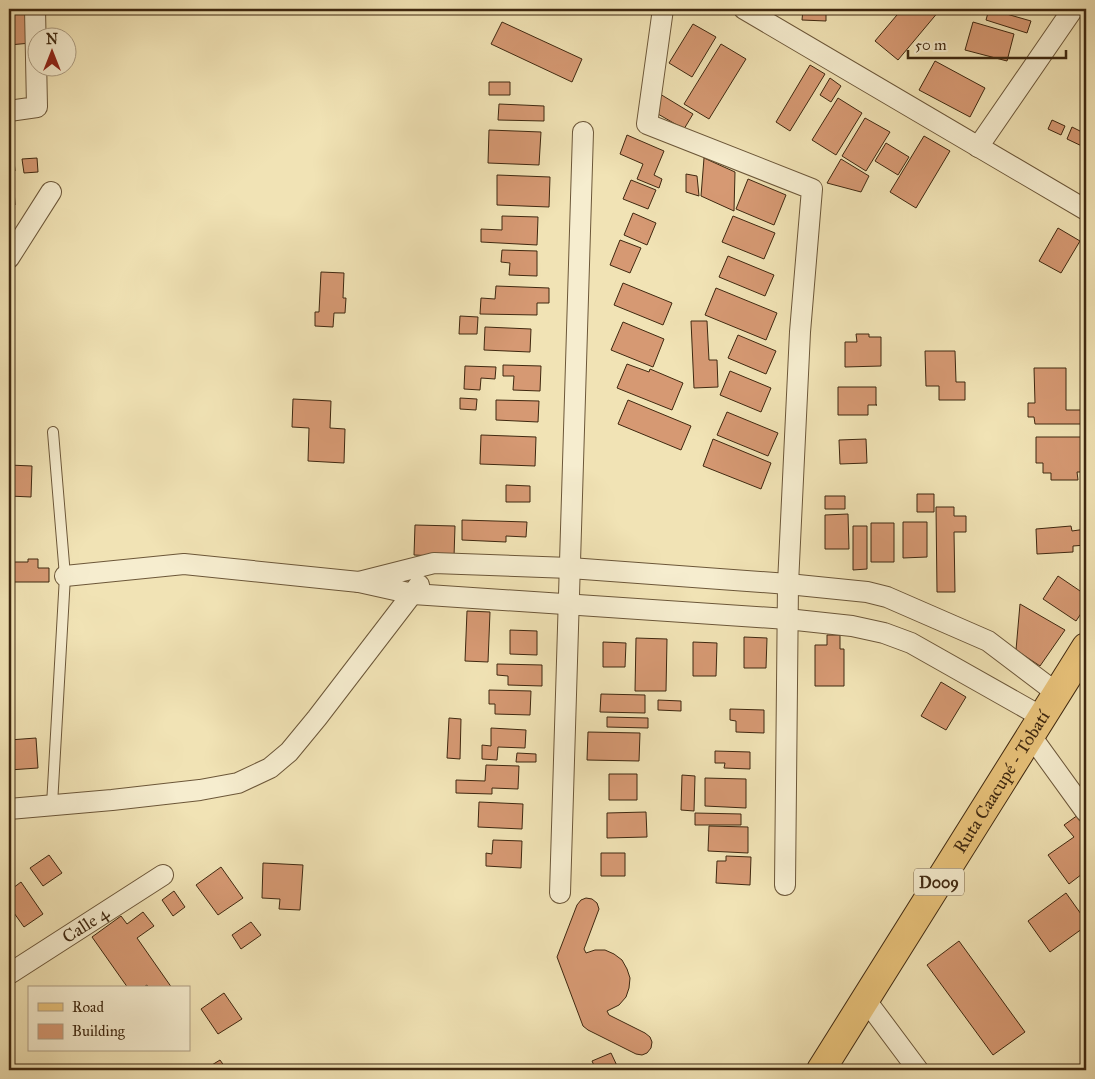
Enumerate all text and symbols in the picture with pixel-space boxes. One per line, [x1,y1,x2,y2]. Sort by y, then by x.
north arrow [28,28,78,78]
scale bar [908,28,1065,60]
text: N [46,31,58,48]
text: 50 m [915,36,947,54]
street label: Ruta Caacupé - Tobatí [949,706,1055,857]
road number: D009 [914,869,964,896]
street label: Calle 4 [58,901,114,948]
legend [28,986,190,1052]
text: Road [72,998,104,1016]
text: Building [72,1022,126,1040]

